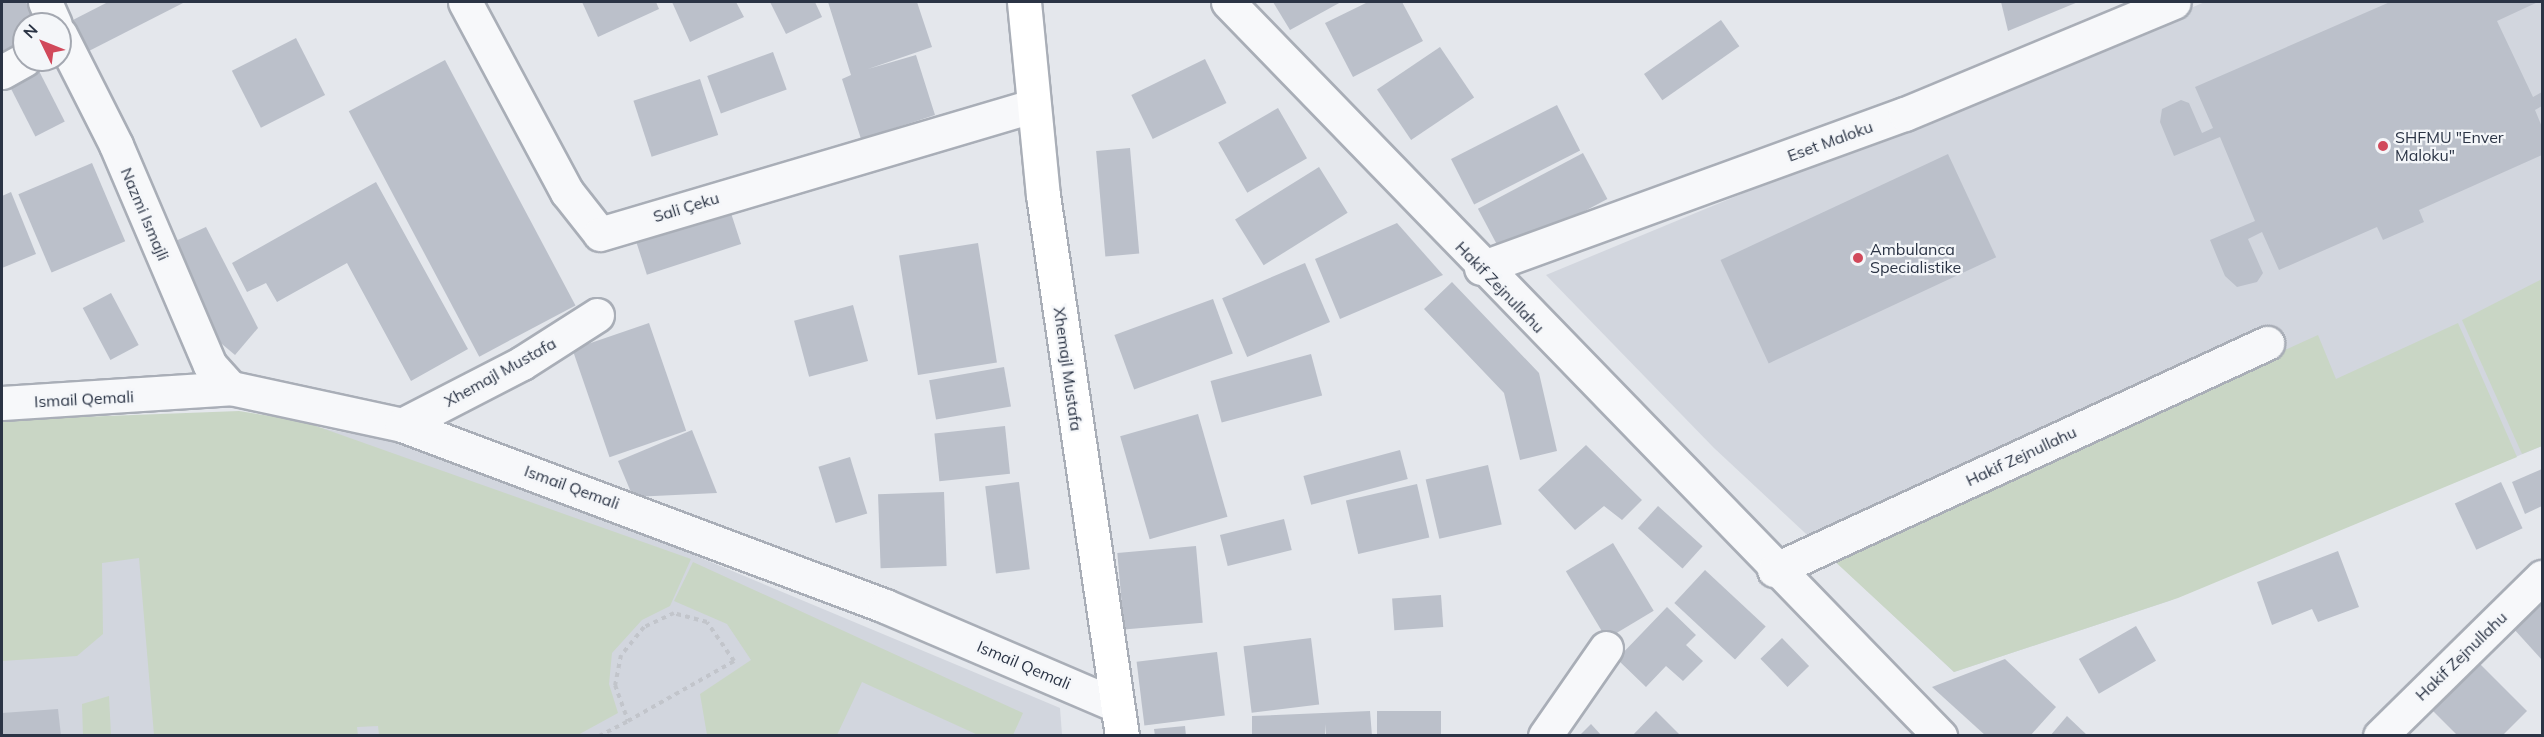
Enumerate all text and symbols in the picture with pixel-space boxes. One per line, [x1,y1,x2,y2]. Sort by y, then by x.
north arrow [12,12,72,72]
text: N [19,20,42,42]
street label: Eset Maloku [1785,117,1875,165]
place label: SHFMU "Enver Maloku" [2395,127,2504,165]
marker: SHFMU "Enver Maloku" [2376,139,2390,153]
street label: Nazmi Ismajli [117,165,173,263]
street label: Sali Çeku [651,188,721,226]
street label: Hakif Zejnullahu [1452,237,1548,337]
place label: Ambulanca Specialistike [1870,239,1961,277]
marker: Ambulanca Specialistike [1851,251,1865,265]
street label: Xhemajl Mustafa [1050,306,1086,432]
street label: Xhemajl Mustafa [441,333,559,411]
street label: Ismail Qemali [34,387,134,411]
street label: Hakif Zejnullahu [1963,422,2079,490]
street label: Ismail Qemali [522,461,622,513]
street label: Hakif Zejnullahu [2411,608,2511,704]
street label: Ismail Qemali [974,637,1074,693]

